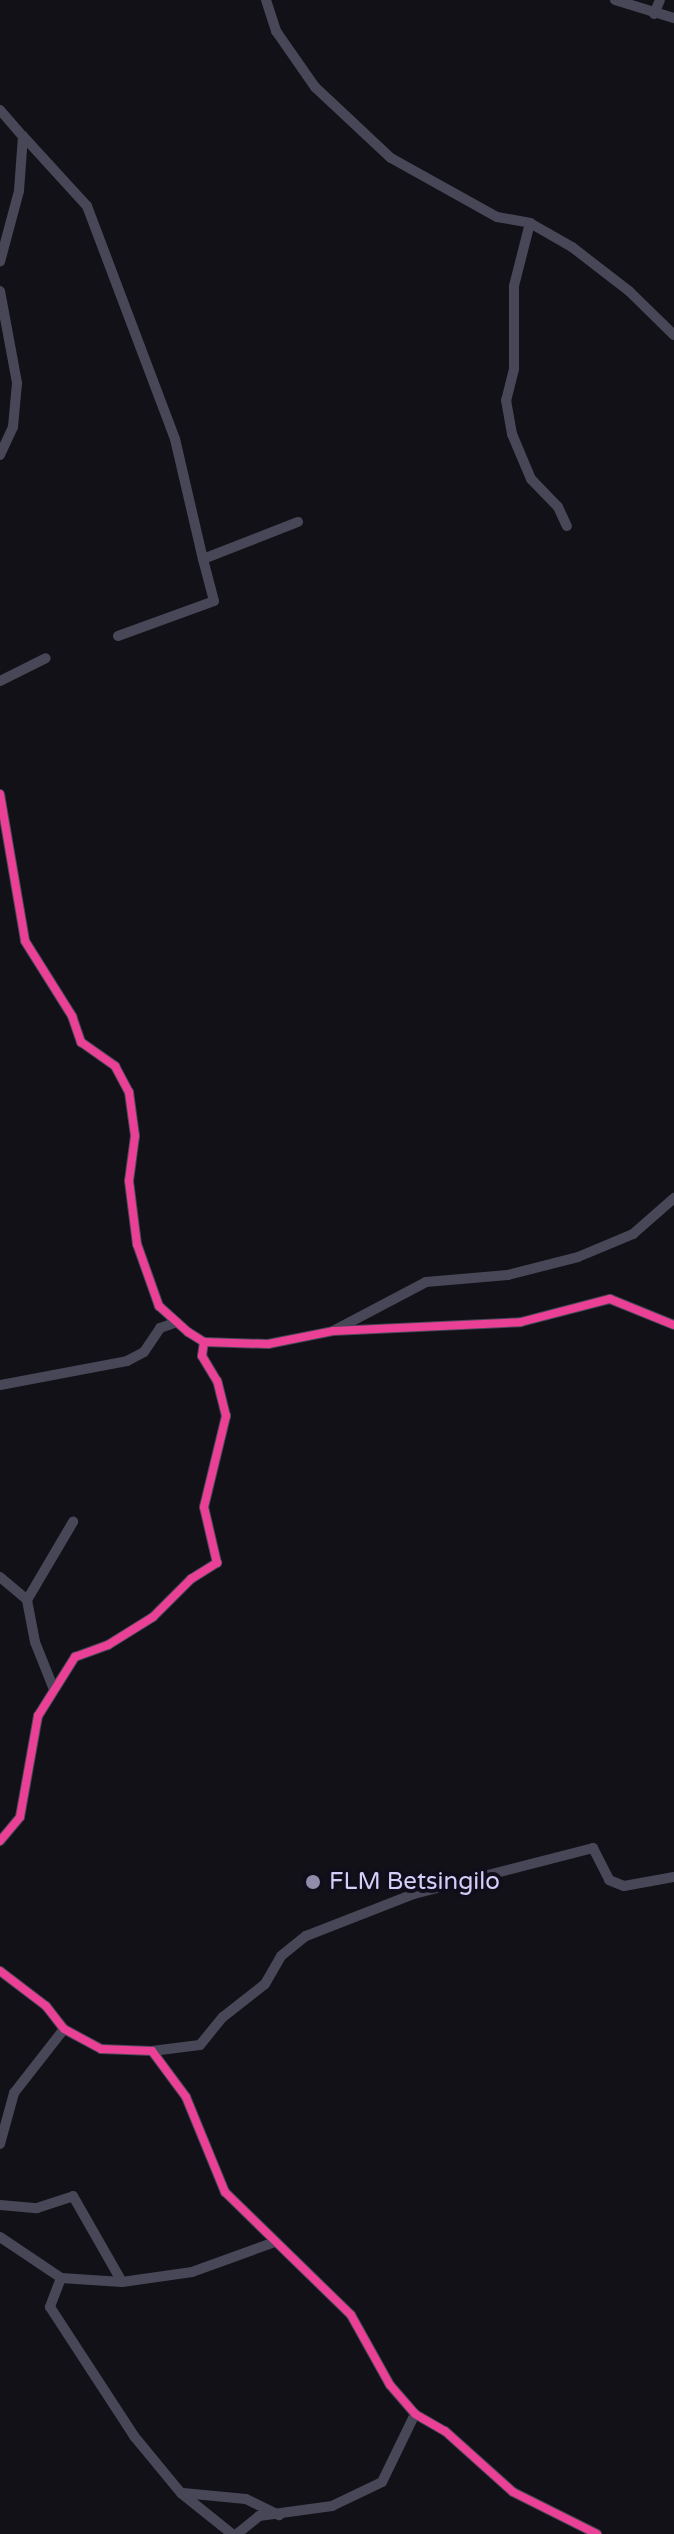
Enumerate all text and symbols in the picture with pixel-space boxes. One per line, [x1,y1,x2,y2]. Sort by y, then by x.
place label: FLM Betsingilo [329,1868,500,1896]
marker: FLM Betsingilo [304,1873,322,1891]

